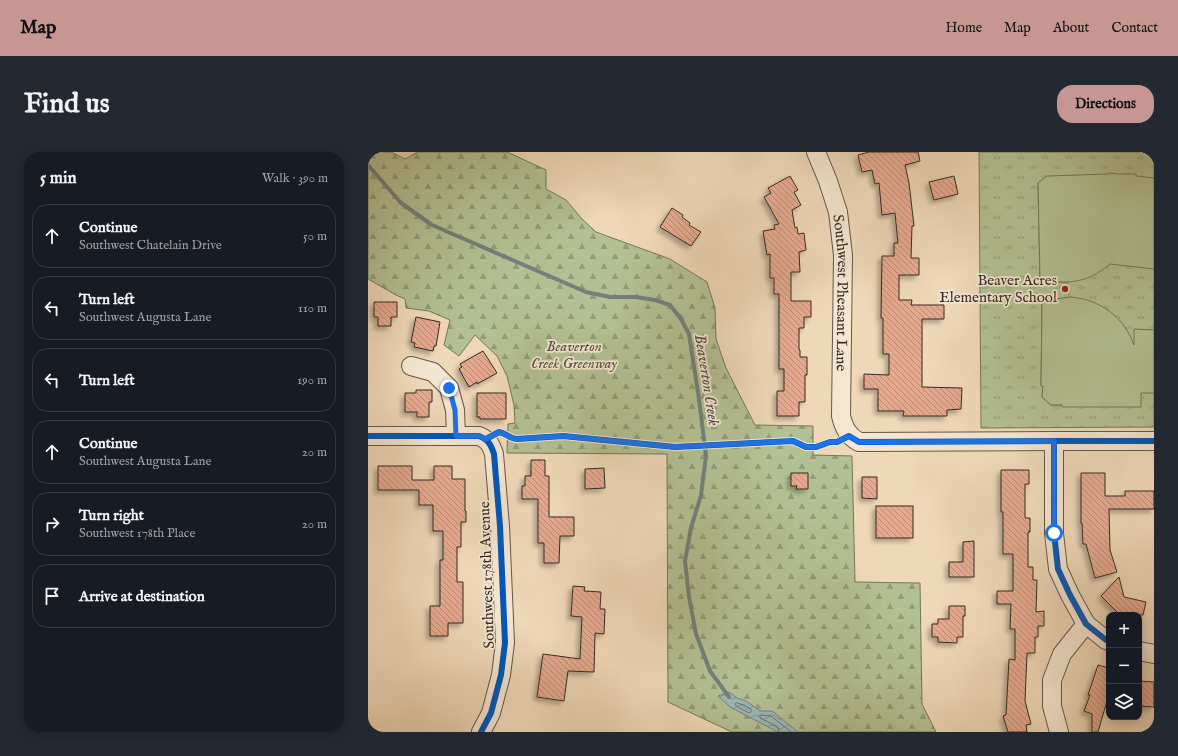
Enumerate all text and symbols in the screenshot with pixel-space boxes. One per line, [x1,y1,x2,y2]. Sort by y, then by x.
text: Map [20,16,56,40]
text: Home [946,19,982,37]
text: Map [1004,19,1031,37]
text: About [1053,19,1089,37]
text: Contact [1111,19,1158,37]
button: Directions [1057,85,1154,123]
text: Find us [24,87,110,122]
text: 5 min [40,168,77,189]
text: Walk · 390 m [262,170,328,187]
street label: Southwest Pheasant Lane [829,213,853,371]
text: Continue [79,218,137,237]
icon: ahead [41,225,63,247]
text: 50 m [303,228,327,245]
text: Southwest Chatelain Drive [79,237,222,254]
place label: Beaver Acres Elementary School [939,271,1058,307]
marker: Beaver Acres Elementary School [1060,284,1070,294]
text: Turn left [79,290,135,309]
icon: left [41,297,63,319]
text: 110 m [298,300,327,317]
text: Southwest Augusta Lane [79,309,211,326]
water label: Beaverton Creek [689,333,723,428]
park label: Beaverton Creek Greenway [531,337,617,373]
icon: left [41,369,63,391]
text: Turn left [79,371,135,390]
text: 190 m [297,372,327,389]
route end [440,379,458,397]
text: Continue [79,434,137,453]
icon: ahead [41,441,63,463]
text: 20 m [302,444,327,461]
text: Southwest Augusta Lane [79,453,211,470]
street label: Southwest 178th Avenue [475,501,499,649]
text: Turn right [79,506,144,525]
icon: right [41,513,63,535]
text: 20 m [302,516,327,533]
route start [1045,524,1063,542]
text: Southwest 178th Place [79,525,195,542]
icon: arrive [41,585,63,607]
text: Arrive at destination [79,587,205,606]
map controls [1106,612,1142,720]
button: + [1106,612,1142,648]
button: − [1106,648,1142,684]
button: layers [1106,684,1142,720]

